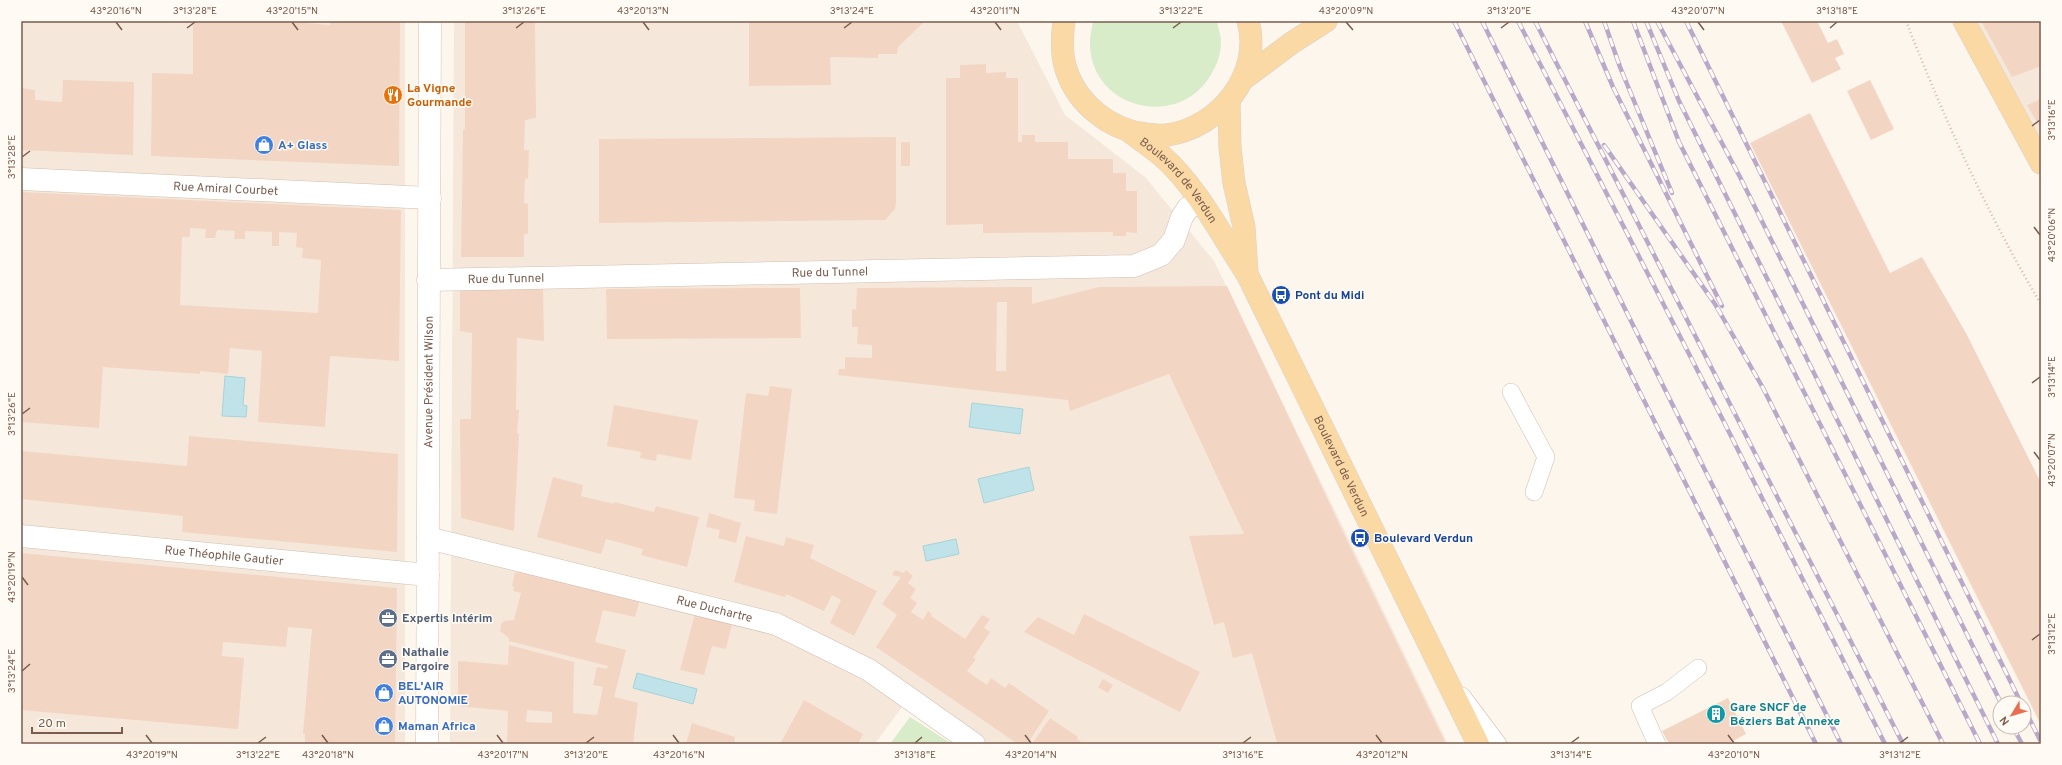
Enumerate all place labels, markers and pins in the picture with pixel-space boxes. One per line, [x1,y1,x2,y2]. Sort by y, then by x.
place label: La Vigne Gourmande [407,81,472,111]
restaurant icon: La Vigne Gourmande [382,84,404,106]
shop icon: A+ Glass [253,134,275,156]
place label: A+ Glass [278,138,328,154]
bus stop icon: Pont du Midi [1270,284,1292,306]
place label: Pont du Midi [1295,288,1364,304]
bus stop icon: Boulevard Verdun [1349,527,1371,549]
place label: Boulevard Verdun [1374,531,1473,547]
office icon: Expertis Intérim [377,607,399,629]
place label: Expertis Intérim [402,611,493,627]
place label: Nathalie Pargoire [402,645,450,675]
office icon: Nathalie Pargoire [377,648,399,670]
place label: BEL'AIR AUTONOMIE [398,679,468,709]
shop icon: BEL'AIR AUTONOMIE [373,682,395,704]
place label: Gare SNCF de Béziers Bat Annexe [1730,700,1841,730]
building icon: Gare SNCF de Béziers Bat Annexe [1705,703,1727,725]
shop icon: Maman Africa [373,715,395,737]
place label: Maman Africa [398,719,476,735]

